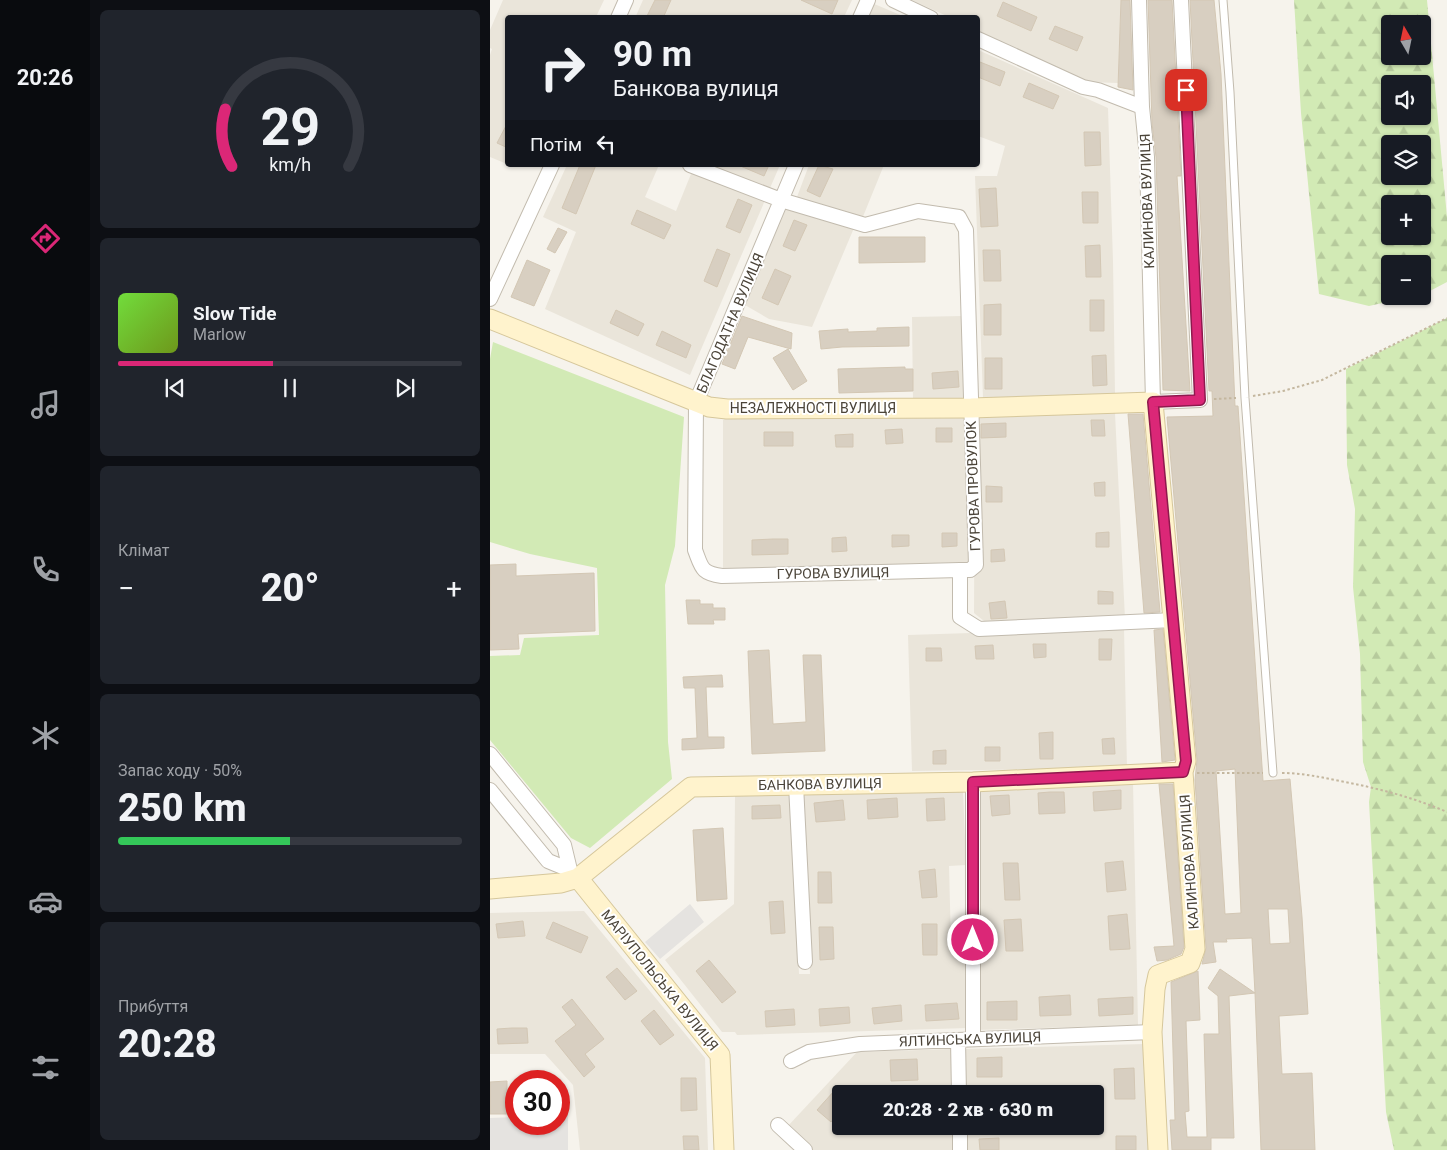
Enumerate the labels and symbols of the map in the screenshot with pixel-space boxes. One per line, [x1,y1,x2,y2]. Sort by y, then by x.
north arrow [1381,15,1431,65]
pin [1165,69,1207,111]
street label: КАЛИНОВА ВУЛИЦЯ [1137,133,1157,269]
street label: БЛАГОДАТНА ВУЛИЦЯ [693,250,767,396]
street label: НЕЗАЛЕЖНОСТІ ВУЛИЦЯ [730,400,896,416]
street label: ГУРОВА ПРОВУЛОК [963,421,983,551]
street label: ГУРОВА ВУЛИЦЯ [777,564,889,582]
street label: БАНКОВА ВУЛИЦЯ [758,775,882,793]
street label: КАЛИНОВА ВУЛИЦЯ [1176,794,1202,930]
street label: МАРІУПОЛЬСЬКА ВУЛИЦЯ [598,906,722,1054]
position arrow [946,913,998,965]
street label: ЯЛТИНСЬКА ВУЛИЦЯ [898,1029,1042,1049]
speed limit sign: 30 [505,1070,570,1135]

